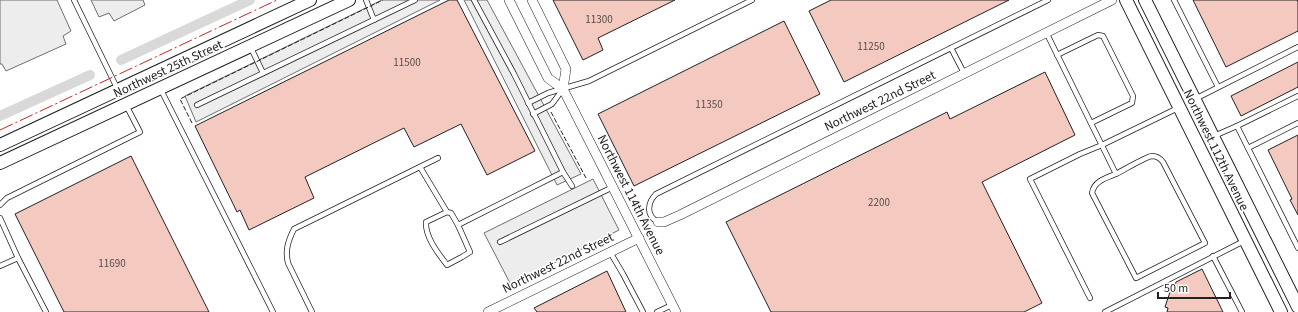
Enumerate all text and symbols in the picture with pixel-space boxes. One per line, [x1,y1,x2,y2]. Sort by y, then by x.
house number: 11300 [585,12,613,27]
street label: Northwest 25th Street [110,35,226,102]
house number: 11250 [857,39,885,54]
house number: 11500 [393,55,421,70]
street label: Northwest 22nd Street [821,66,939,136]
street label: Northwest 112th Avenue [1179,86,1253,214]
house number: 11350 [695,97,723,112]
street label: Northwest 114th Avenue [593,132,669,258]
house number: 2200 [868,195,890,210]
street label: Northwest 22nd Street [499,228,617,298]
house number: 11690 [98,256,126,271]
scale bar [1158,274,1230,300]
text: 50 m [1164,280,1188,297]

